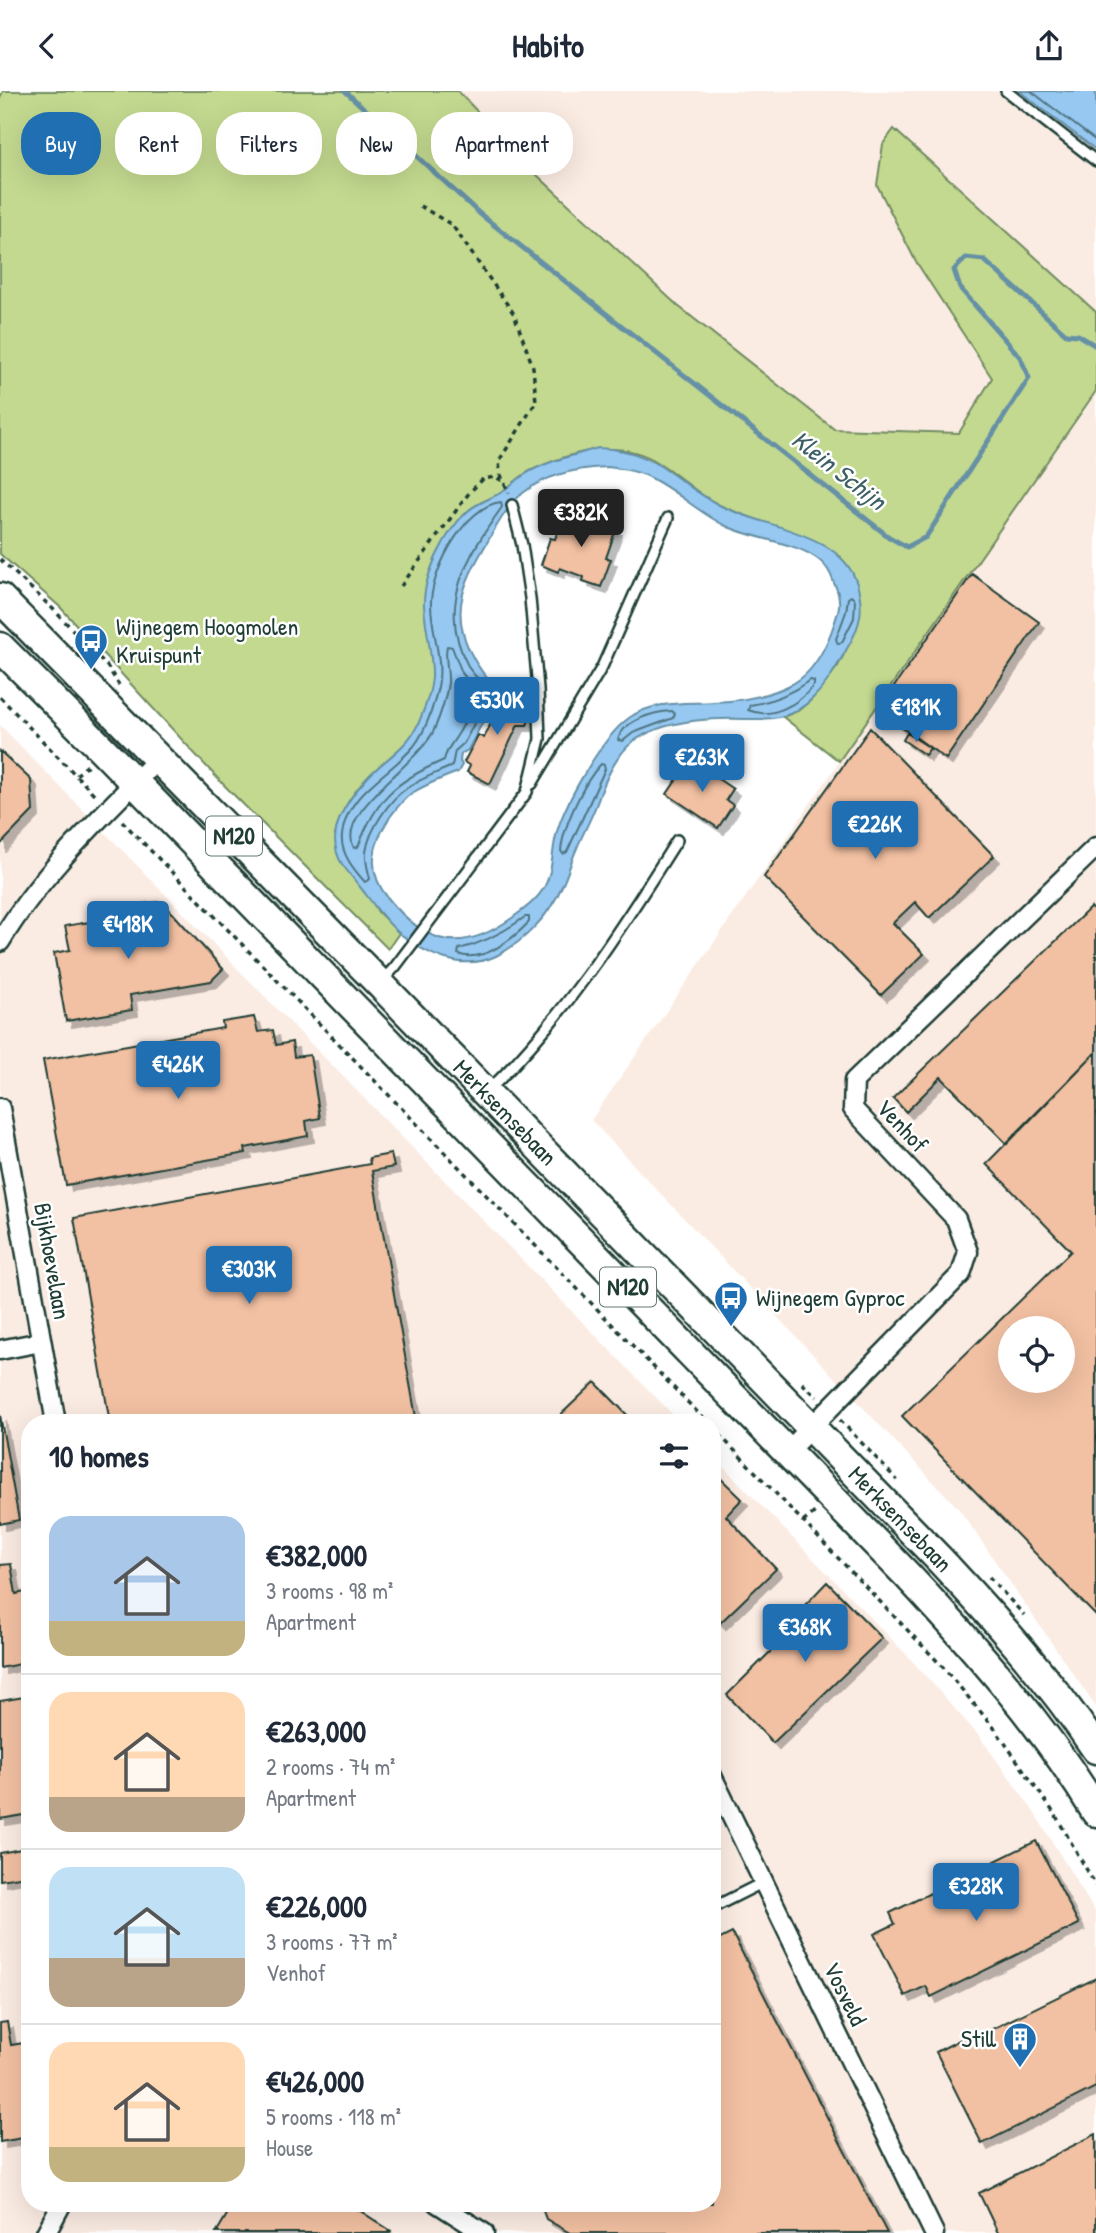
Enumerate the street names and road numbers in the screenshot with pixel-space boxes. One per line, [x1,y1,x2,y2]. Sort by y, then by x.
road number: N120 [206,817,262,855]
street label: Merksemsebaan [447,1052,565,1172]
street label: Venhof [870,1092,936,1159]
street label: Bijkhoevelaan [27,1200,79,1322]
road number: N120 [600,1267,656,1307]
street label: Merksemsebaan [842,1458,960,1578]
street label: Vosveld [817,1956,875,2031]

